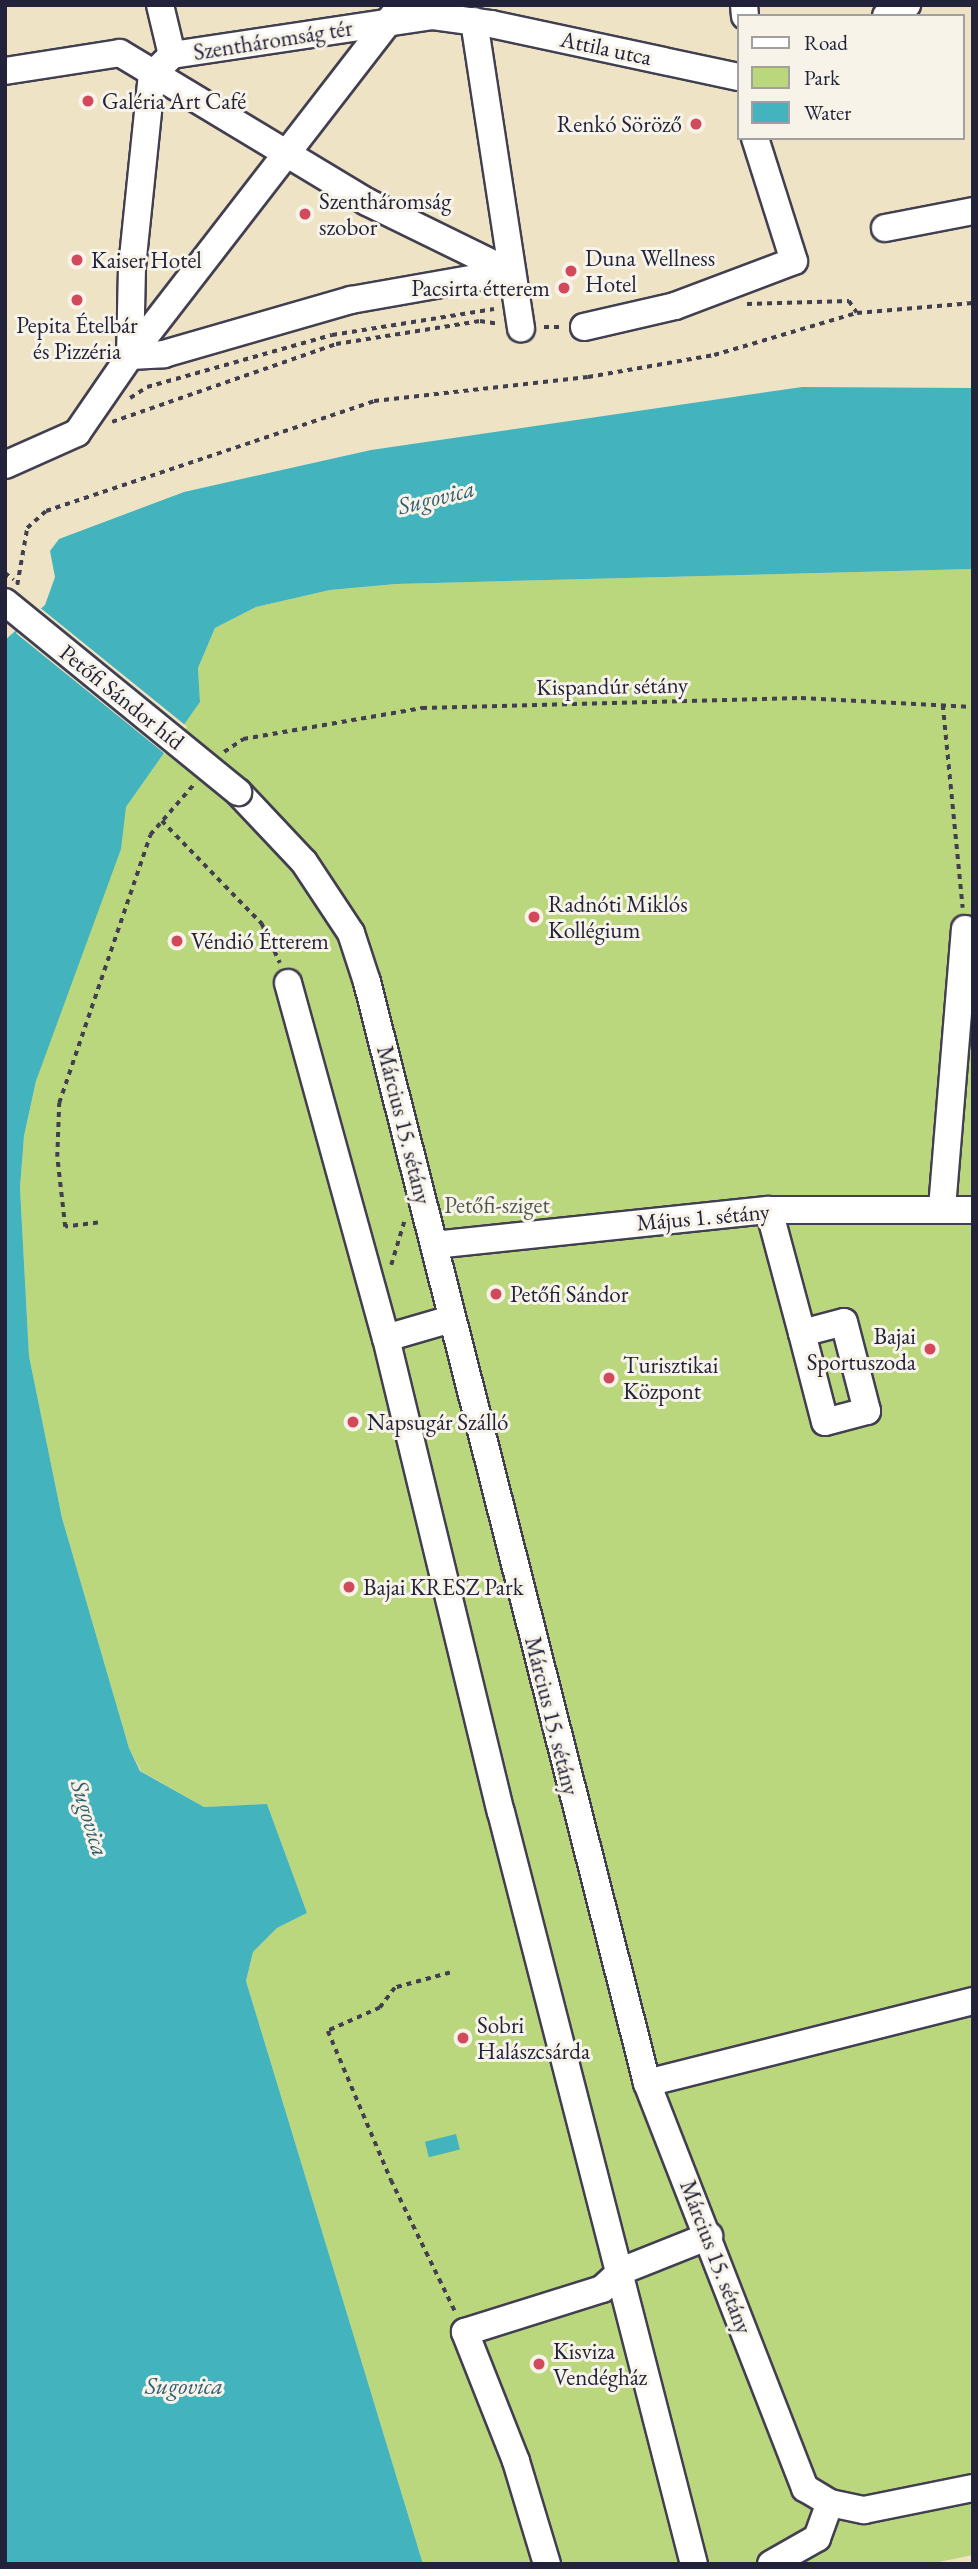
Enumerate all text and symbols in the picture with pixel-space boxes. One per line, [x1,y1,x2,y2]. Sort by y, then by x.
street label: Szentháromság tér [191,14,355,66]
legend [736,14,964,140]
street label: Attila utca [558,25,654,71]
text: Road [804,29,848,56]
text: Park [804,64,840,91]
place label: Galéria Art Café [102,87,246,115]
marker: Galéria Art Café [80,93,96,109]
text: Water [804,99,851,126]
place label: Renkó Söröző [557,110,682,138]
marker: Renkó Söröző [688,116,704,132]
place label: Szentháromság szobor [319,187,451,241]
marker: Szentháromság szobor [297,206,313,222]
place label: Duna Wellness Hotel [585,244,715,298]
place label: Kaiser Hotel [91,246,202,274]
marker: Kaiser Hotel [69,252,85,268]
marker: Duna Wellness Hotel [563,263,579,279]
place label: Pacsirta étterem [411,274,550,302]
marker: Pacsirta étterem [556,280,572,296]
marker: Pepita Ételbár és Pizzéria [69,292,85,308]
place label: Pepita Ételbár és Pizzéria [16,311,138,365]
water label: Sugovica [395,474,477,520]
street label: Petőfi Sándor híd [54,638,190,756]
street label: Kispandúr sétány [536,671,688,701]
place label: Radnóti Miklós Kollégium [548,890,688,944]
marker: Radnóti Miklós Kollégium [526,909,542,925]
place label: Véndió Étterem [191,927,329,955]
marker: Véndió Étterem [169,933,185,949]
street label: Március 15. sétány [371,1043,437,1207]
park label: Petőfi-sziget [444,1191,550,1219]
street label: Május 1. sétány [635,1197,771,1237]
place label: Petőfi Sándor [510,1280,628,1308]
marker: Petőfi Sándor [488,1286,504,1302]
place label: Bajai Sportuszoda [807,1322,916,1376]
marker: Bajai Sportuszoda [922,1341,938,1357]
place label: Turisztikai Központ [623,1351,718,1405]
marker: Turisztikai Központ [601,1370,617,1386]
place label: Napsugár Szálló [367,1408,508,1436]
marker: Napsugár Szálló [345,1414,361,1430]
place label: Bajai KRESZ Park [363,1573,523,1601]
marker: Bajai KRESZ Park [341,1579,357,1595]
street label: Március 15. sétány [519,1634,585,1798]
water label: Sugovica [65,1776,115,1860]
place label: Sobri Halászcsárda [477,2011,590,2065]
marker: Sobri Halászcsárda [455,2030,471,2046]
street label: Március 15. sétány [674,2176,758,2338]
place label: Kisviza Vendégház [553,2337,647,2391]
marker: Kisviza Vendégház [531,2356,547,2372]
water label: Sugovica [145,2372,223,2400]

